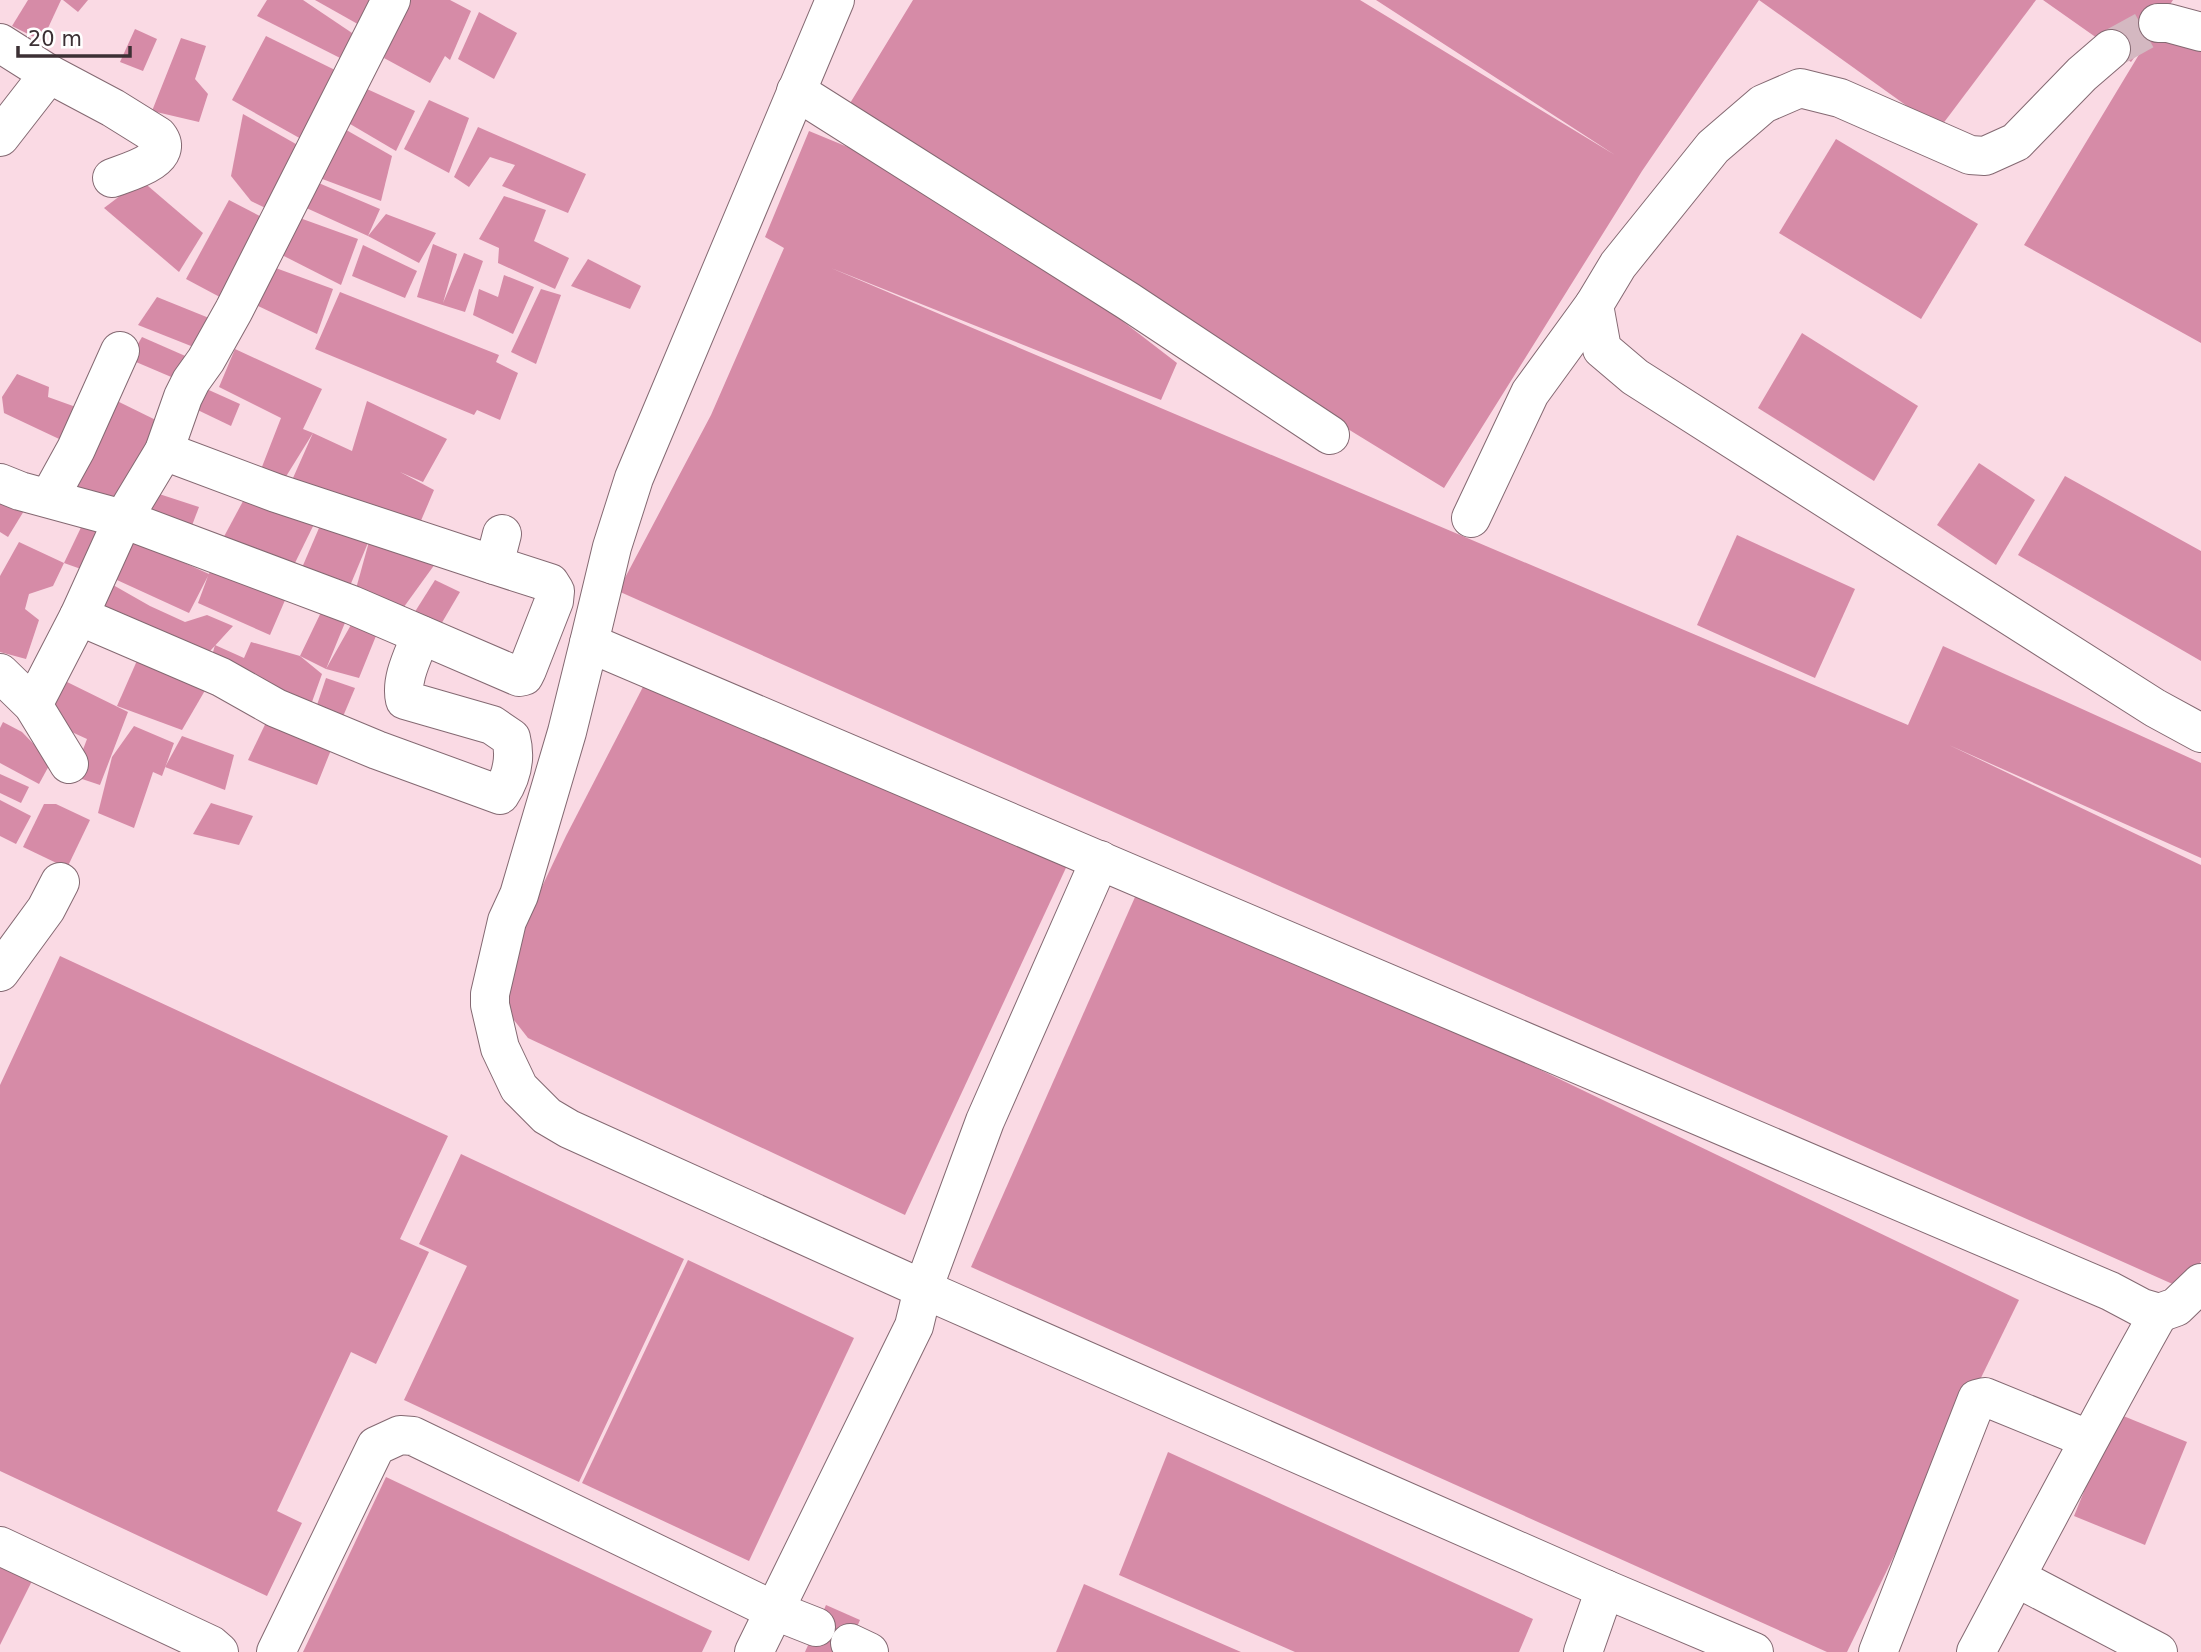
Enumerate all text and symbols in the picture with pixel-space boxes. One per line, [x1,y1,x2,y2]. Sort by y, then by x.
scale bar [18,14,130,58]
text: 20 m [28,27,82,51]

